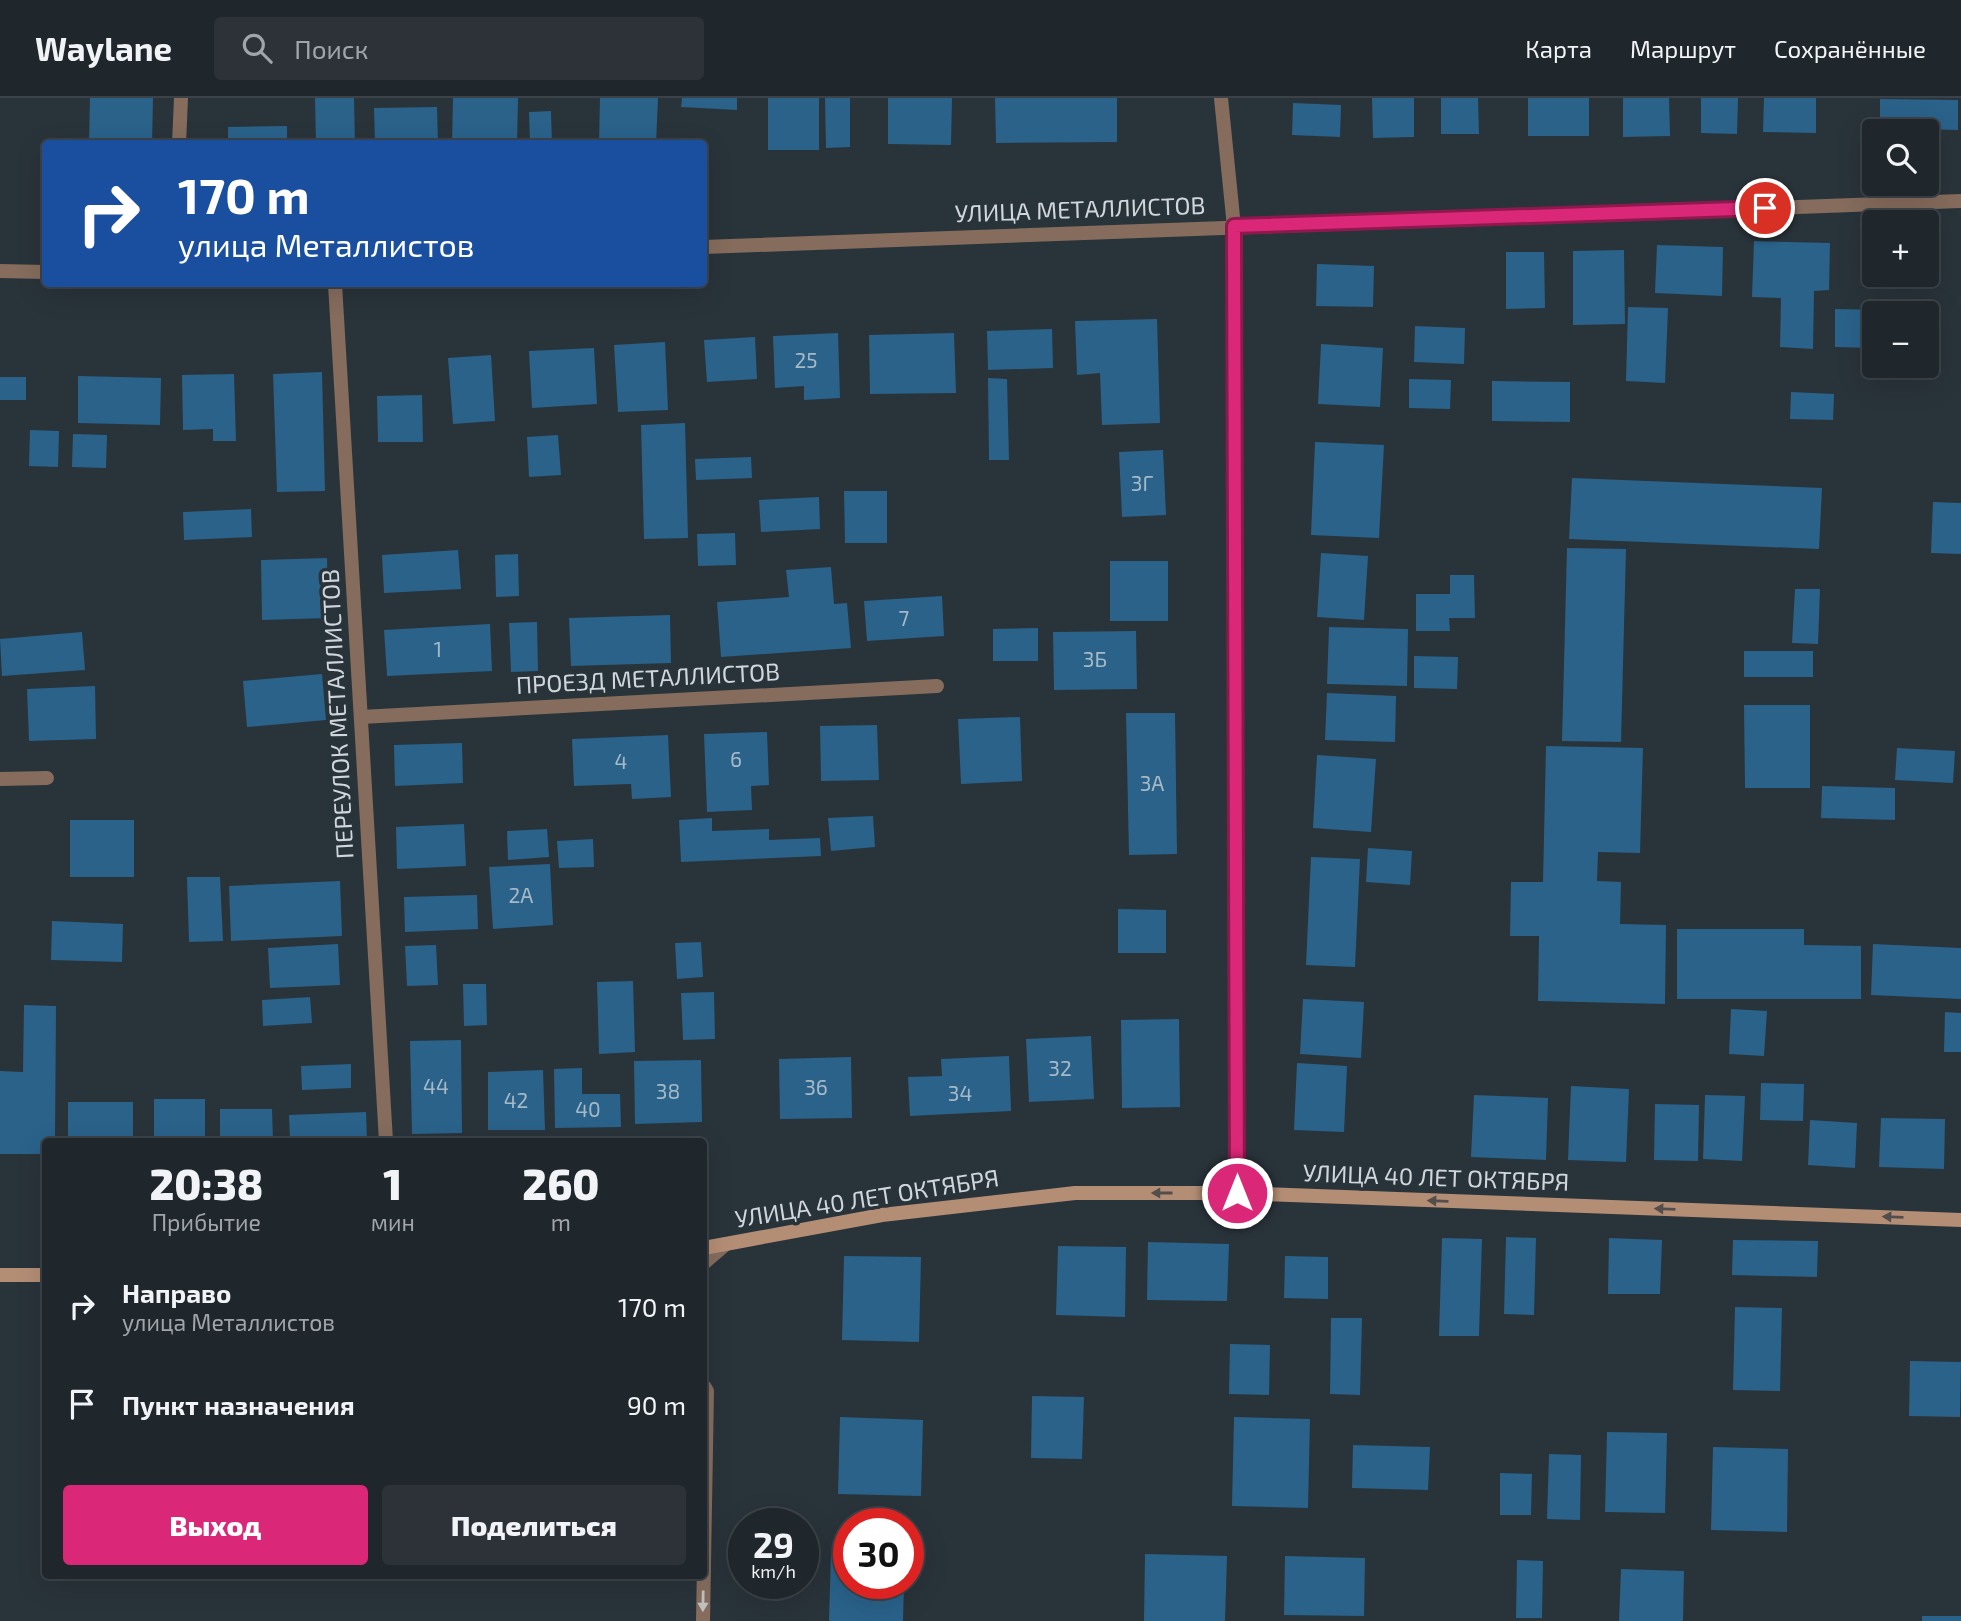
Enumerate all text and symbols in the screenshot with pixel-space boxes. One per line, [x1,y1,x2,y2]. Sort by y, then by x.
search box [214,17,704,80]
text: Waylane [35,28,172,68]
icon: search [238,29,276,67]
text: Поиск [294,33,368,64]
text: Карта [1525,34,1592,63]
text: Маршрут [1630,34,1736,63]
text: Сохранённые [1774,34,1926,63]
map controls [1862,119,1939,378]
button: search [1862,119,1939,196]
text: 170 m [178,165,310,224]
icon: right [63,168,154,259]
pin [1735,178,1795,238]
icon: arrive [1746,189,1784,227]
street label: УЛИЦА МЕТАЛЛИСТОВ [954,190,1206,227]
button: + [1862,210,1939,287]
text: улица Металлистов [178,225,474,263]
button: − [1862,301,1939,378]
house number: 25 [794,347,818,372]
house number: 3Г [1131,470,1153,495]
street label: ПЕРЕУЛОК МЕТАЛЛИСТОВ [314,568,359,860]
house number: 7 [899,605,910,630]
house number: 1 [434,636,442,661]
house number: 3Б [1083,646,1107,671]
street label: ПРОЕЗД МЕТАЛЛИСТОВ [515,656,781,699]
house number: 6 [730,746,742,771]
house number: 4 [615,748,627,773]
house number: 3А [1140,770,1164,795]
house number: 2А [509,882,533,907]
house number: 32 [1048,1055,1072,1080]
house number: 44 [423,1073,449,1098]
house number: 36 [804,1074,828,1099]
house number: 38 [656,1078,680,1103]
house number: 34 [948,1080,972,1105]
house number: 42 [504,1087,528,1112]
house number: 40 [575,1096,601,1121]
position arrow [1200,1156,1274,1230]
street label: УЛИЦА 40 ЛЕТ ОКТЯБРЯ [1302,1157,1570,1196]
text: 20:38 [149,1158,263,1208]
text: 1 [383,1158,402,1208]
text: 260 [522,1158,599,1208]
street label: УЛИЦА 40 ЛЕТ ОКТЯБРЯ [733,1162,1001,1233]
one-way arrow [1150,1187,1172,1199]
one-way arrow [1427,1195,1449,1206]
one-way arrow [1654,1204,1676,1215]
text: Прибытие [152,1208,261,1236]
text: мин [371,1208,415,1236]
text: m [551,1208,571,1236]
one-way arrow [1882,1212,1904,1223]
text: Направо [122,1277,231,1308]
icon: right [63,1287,101,1325]
text: 170 m [618,1291,686,1322]
text: улица Металлистов [122,1308,335,1336]
icon: arrive [63,1385,101,1423]
text: Пункт назначения [122,1389,355,1420]
text: 90 m [627,1389,686,1420]
button: Выход [63,1485,368,1565]
button: Поделиться [382,1485,686,1565]
speed limit sign: 30 [833,1508,924,1599]
text: 29 [753,1523,794,1565]
text: km/h [751,1560,796,1582]
one-way arrow [698,1590,709,1612]

